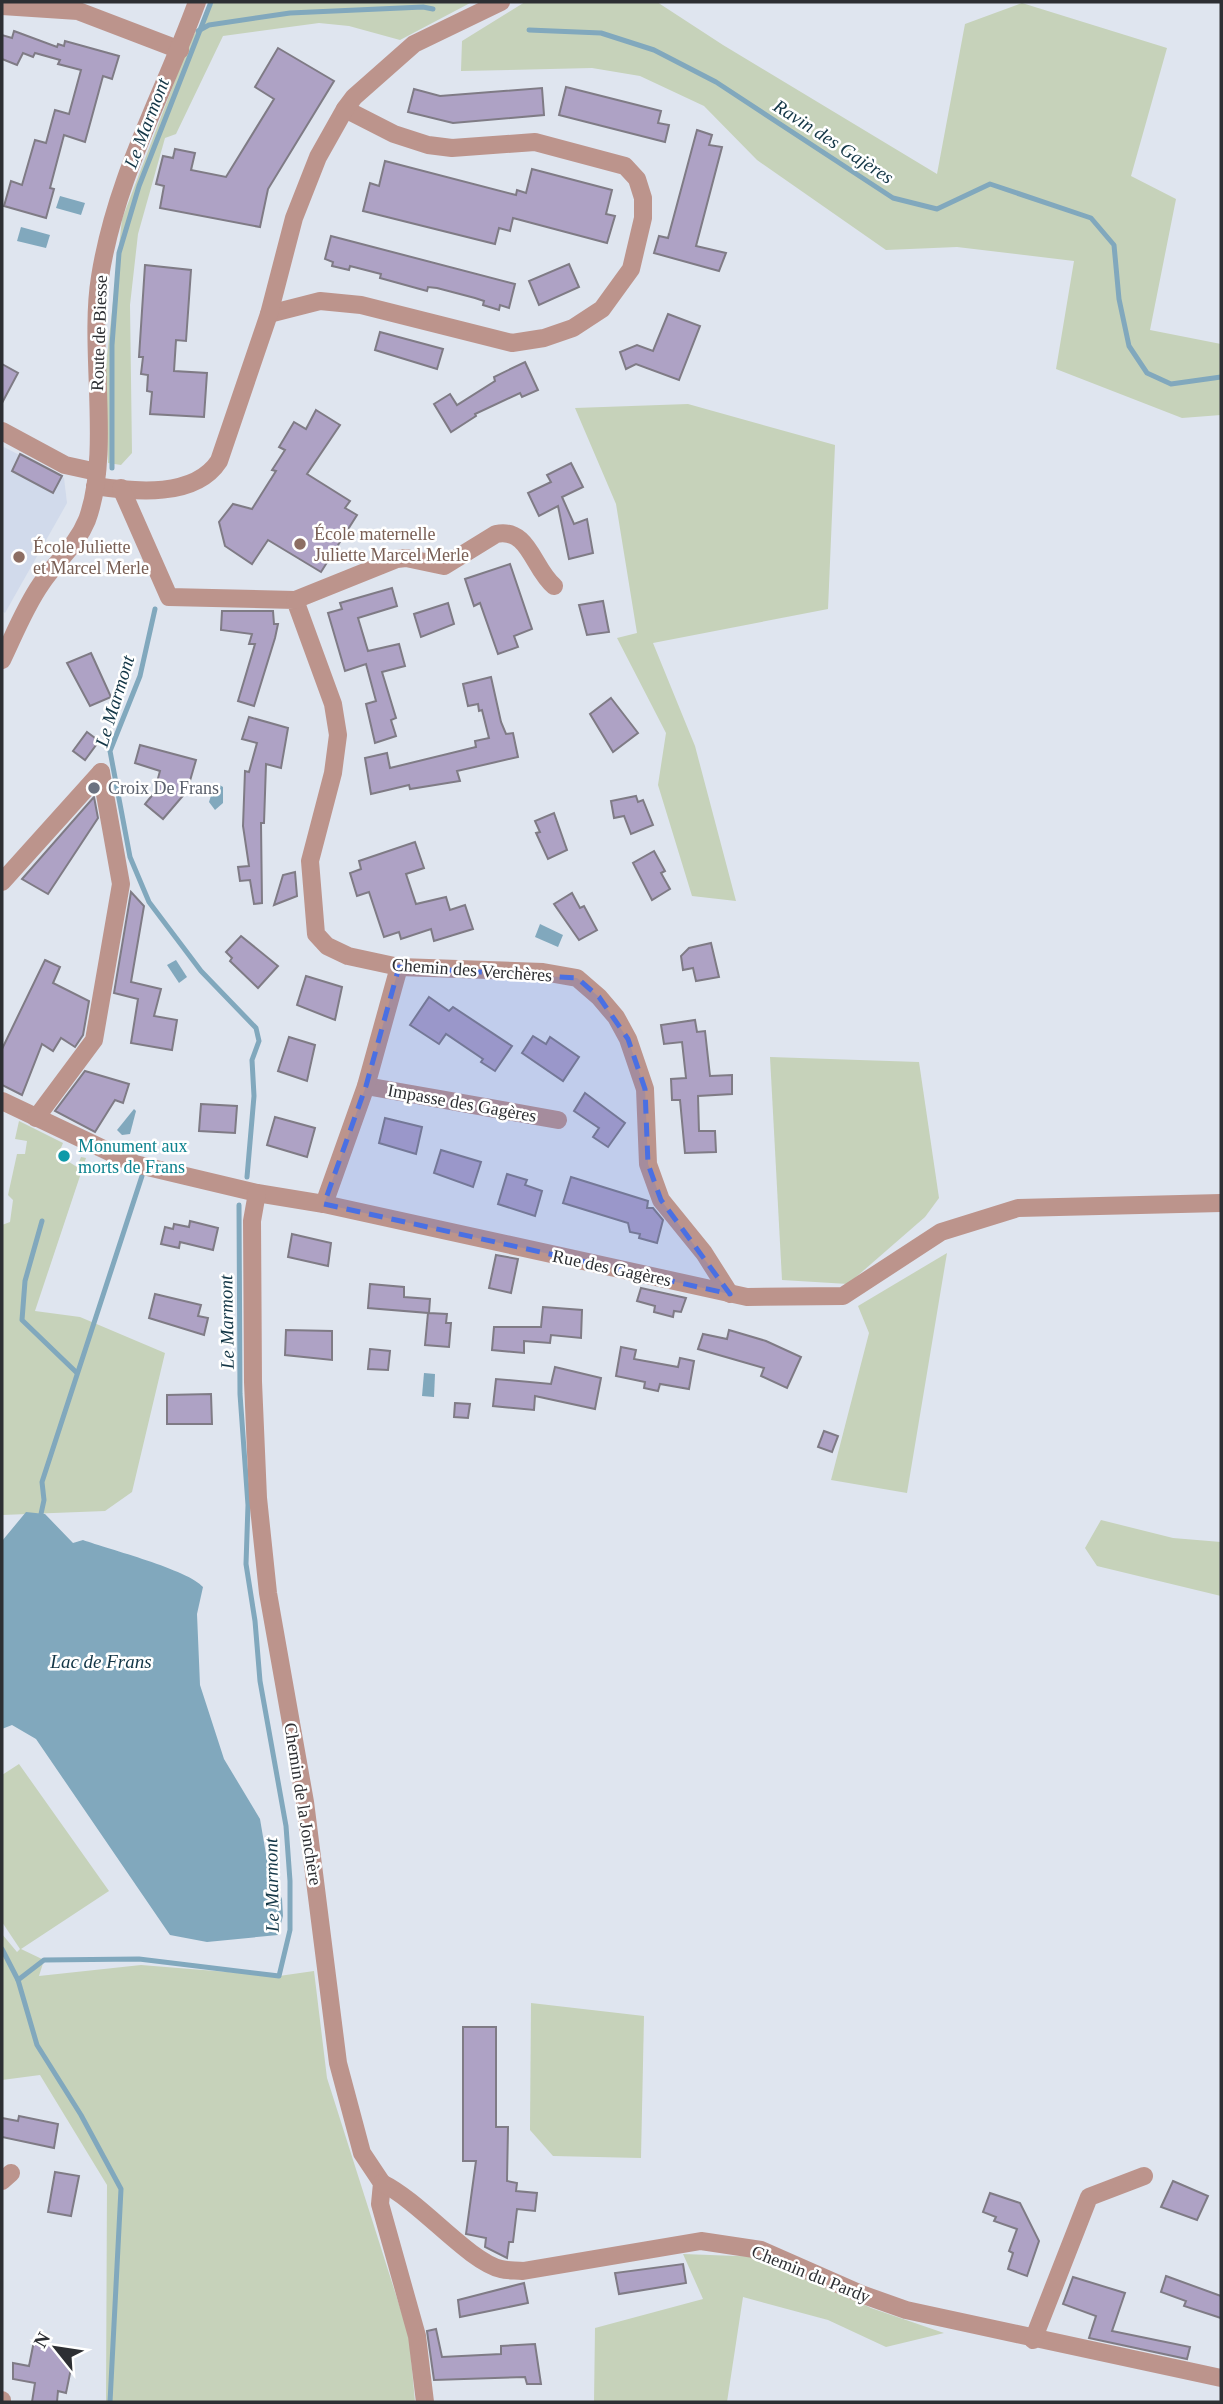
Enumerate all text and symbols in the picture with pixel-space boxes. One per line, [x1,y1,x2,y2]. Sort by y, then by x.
water label: Le Marmont [119,75,173,172]
water label: Ravin des Gajères [769,94,898,188]
street label: Route de Biesse [87,275,111,391]
place label: École maternelle Juliette Marcel Merle [314,523,469,565]
place label: École Juliette et Marcel Merle [33,536,149,578]
marker: École maternelle Juliette Marcel Merle [292,536,308,552]
marker: École Juliette et Marcel Merle [11,549,27,565]
water label: Le Marmont [90,652,139,750]
place label: Croix De Frans [108,778,219,798]
marker: Croix De Frans [86,780,102,796]
street label: Chemin des Verchères [391,954,553,986]
street label: Impasse des Gagères [386,1080,538,1126]
place label: Monument aux morts de Frans [78,1136,188,1177]
marker: Monument aux morts de Frans [56,1148,72,1164]
street label: Rue des Gagères [551,1246,673,1290]
water label: Le Marmont [215,1274,238,1370]
water label: Lac de Frans [49,1651,152,1672]
street label: Chemin de la Jonchère [280,1721,326,1887]
water label: Le Marmont [260,1837,283,1933]
street label: Chemin du Pardy [749,2241,873,2307]
north arrow [21,2313,91,2383]
text: N [29,2328,54,2351]

